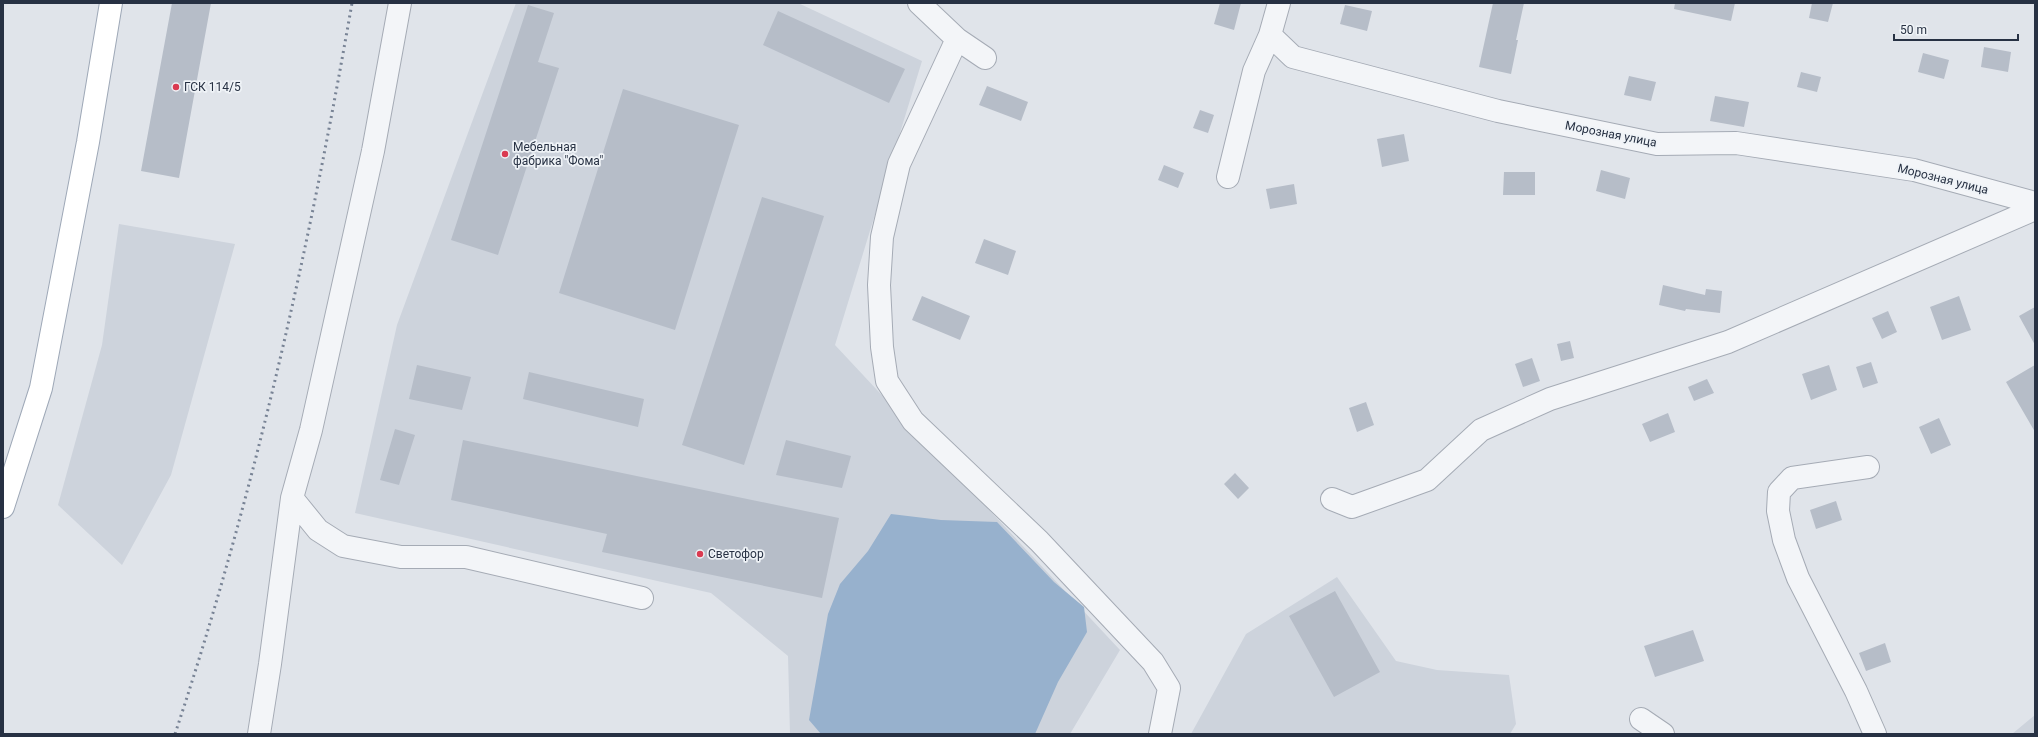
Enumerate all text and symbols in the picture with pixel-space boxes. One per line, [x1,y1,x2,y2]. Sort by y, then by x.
scale bar [1894,16,2018,42]
text: 50 m [1900,23,1927,37]
place label: ГСК 114/5 [184,80,241,94]
marker: ГСК 114/5 [171,82,181,92]
street label: Морозная улица [1564,118,1658,150]
place label: Мебельная фабрика "Фома" [513,140,603,168]
marker: Мебельная фабрика "Фома" [500,149,510,159]
street label: Морозная улица [1896,161,1990,197]
place label: Светофор [708,547,764,561]
marker: Светофор [695,549,705,559]

